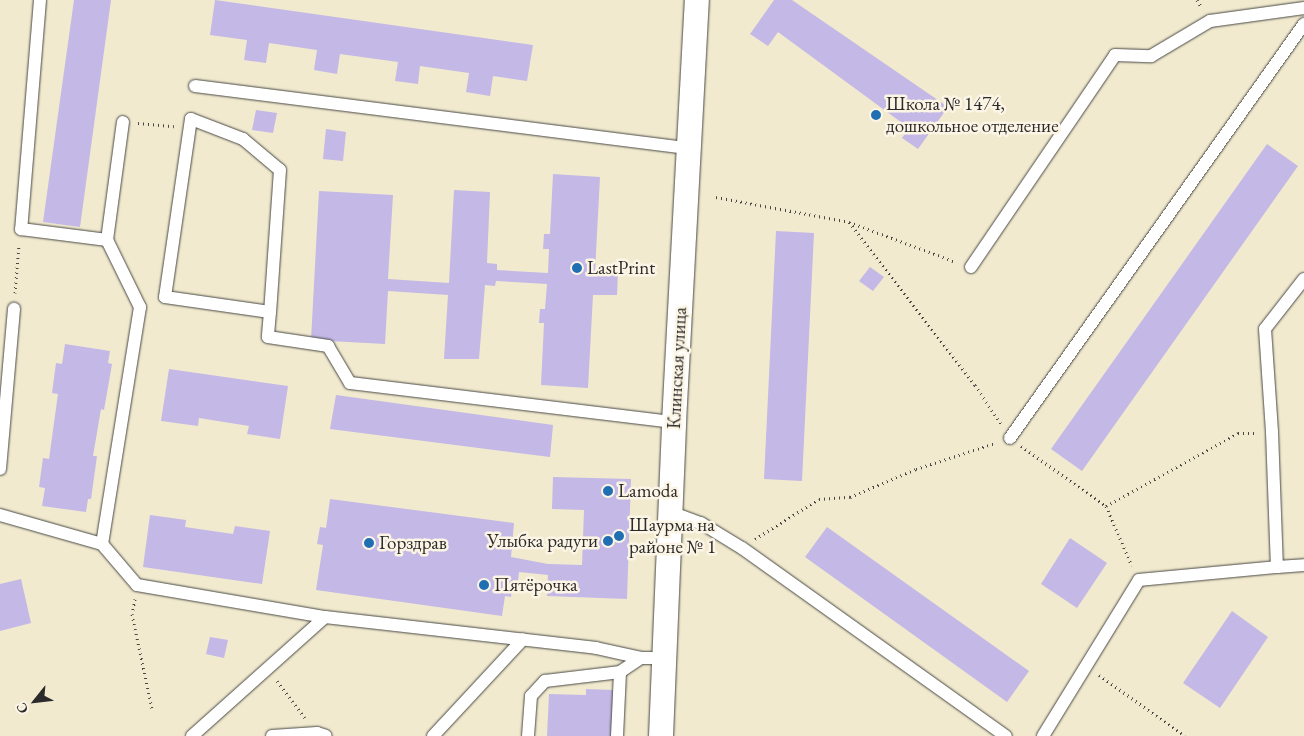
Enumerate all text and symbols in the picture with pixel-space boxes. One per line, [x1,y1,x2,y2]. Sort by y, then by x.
place label: Школа № 1474, дошкольное отделение [886,93,1059,137]
marker: Школа № 1474, дошкольное отделение [870,109,882,121]
place label: LastPrint [587,257,655,279]
marker: LastPrint [571,262,583,274]
street label: Клинская улица [662,306,692,430]
place label: Lamoda [618,480,678,502]
marker: Lamoda [602,485,614,497]
place label: Шаурма на районе № 1 [629,514,716,558]
place label: Улыбка радуги [487,530,598,552]
marker: Шаурма на районе № 1 [613,530,625,542]
place label: Горздрав [379,532,447,554]
marker: Улыбка радуги [602,535,614,547]
marker: Горздрав [363,537,375,549]
place label: Пятёрочка [494,574,578,596]
marker: Пятёрочка [478,579,490,591]
north arrow [10,676,60,726]
text: С [12,700,32,717]

